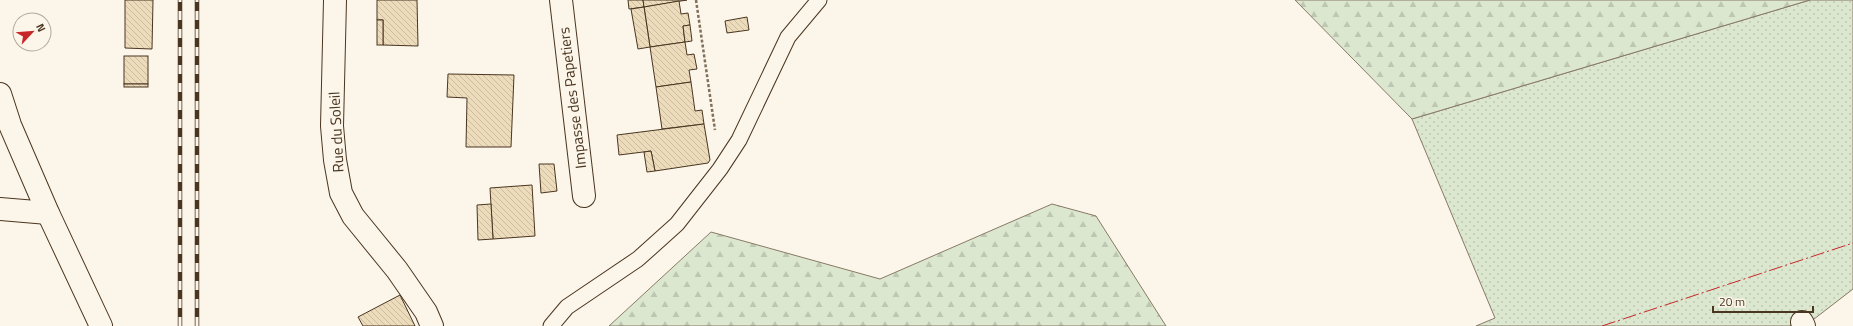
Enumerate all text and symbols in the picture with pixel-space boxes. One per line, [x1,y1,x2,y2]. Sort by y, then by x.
north arrow [12,12,52,52]
text: N [32,21,50,35]
street label: Impasse des Papetiers [552,26,592,170]
street label: Rue du Soleil [322,91,350,173]
scale bar [1713,288,1813,314]
text: 20 m [1719,292,1745,311]

